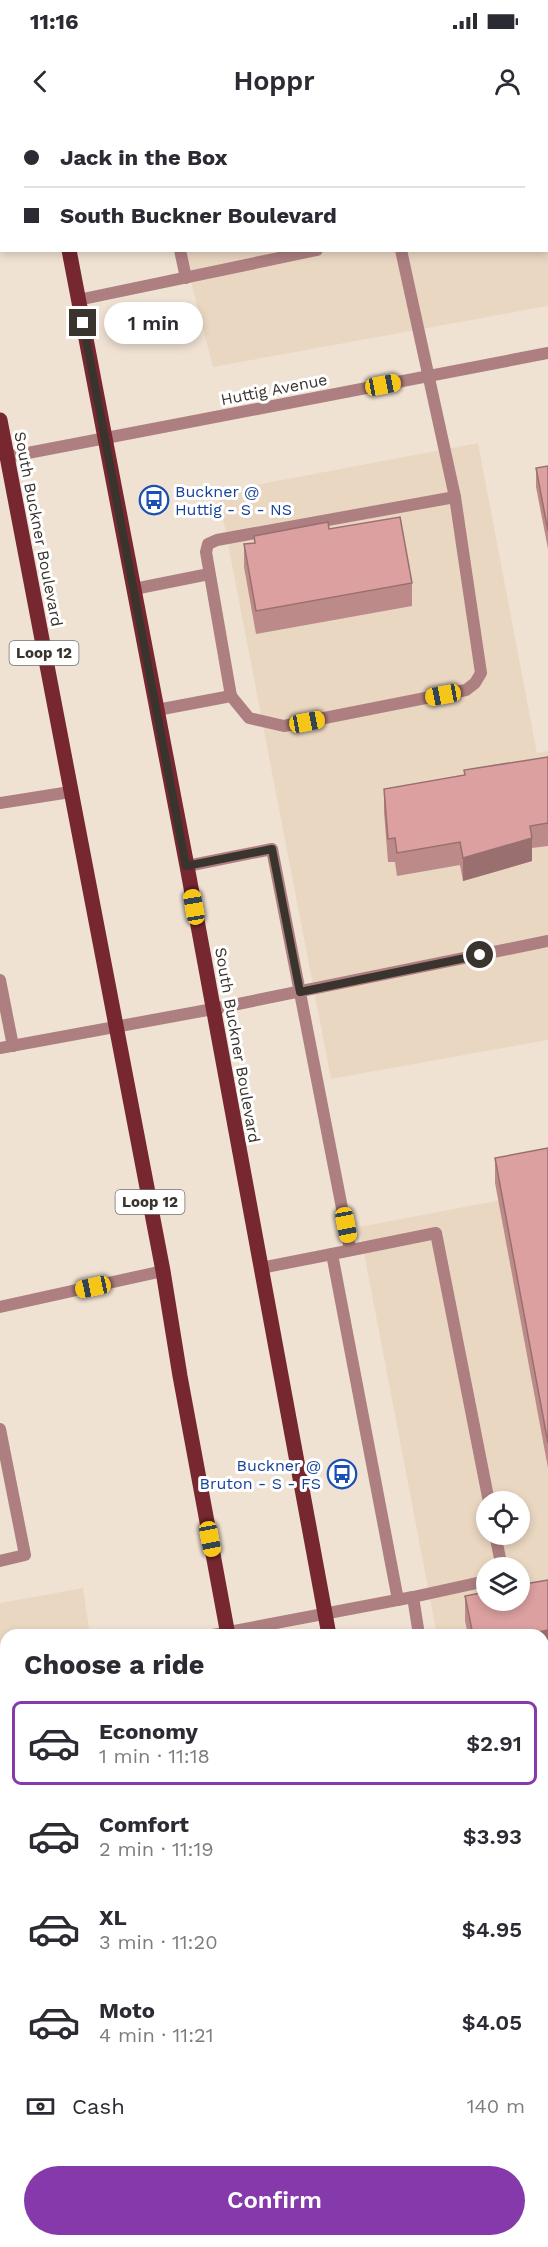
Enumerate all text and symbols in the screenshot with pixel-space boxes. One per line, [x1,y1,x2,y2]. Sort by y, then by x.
text: 11:16 [30,9,79,34]
icon: back [24,65,57,98]
text: Hoppr [233,65,315,97]
icon: person [491,65,524,98]
text: Jack in the Box [60,145,228,170]
text: South Buckner Boulevard [60,203,337,228]
callout: 1 min [104,302,203,344]
route end [69,309,96,336]
text: 1 min [128,311,179,335]
street label: Huttig Avenue [219,370,329,409]
car [364,373,402,397]
street label: South Buckner Boulevard [10,430,67,628]
place label: Buckner @ Huttig - S - NS [175,482,292,519]
bus stop icon: Buckner @ Huttig - S - NS [138,484,170,516]
road number: Loop 12 [9,641,78,665]
car [424,683,462,707]
car [288,710,326,734]
car [182,888,206,926]
route start [466,941,493,968]
street label: South Buckner Boulevard [211,946,264,1144]
road number: Loop 12 [116,1190,184,1214]
car [334,1206,358,1244]
car [74,1274,112,1300]
place label: Buckner @ Bruton - S - FS [200,1456,321,1493]
bus stop icon: Buckner @ Bruton - S - FS [326,1458,358,1490]
map controls [476,1491,530,1611]
button: locate [476,1491,530,1545]
car [198,1520,222,1558]
button: layers [476,1557,530,1611]
text: Choose a ride [24,1649,204,1681]
icon: car [27,1716,81,1770]
text: Economy [99,1719,198,1744]
text: $2.91 [466,1731,522,1756]
text: 1 min · 11:18 [99,1744,210,1768]
icon: car [27,1809,81,1863]
text: Comfort [99,1812,189,1837]
text: $3.93 [463,1824,522,1849]
text: 2 min · 11:19 [99,1837,214,1861]
icon: car [27,1902,81,1956]
text: XL [99,1905,127,1930]
text: $4.95 [462,1917,522,1942]
text: 3 min · 11:20 [99,1930,218,1954]
icon: car [27,1995,81,2049]
text: Moto [99,1998,155,2023]
text: $4.05 [462,2010,522,2035]
text: 4 min · 11:21 [99,2023,214,2047]
icon: cash [24,2090,57,2123]
text: Cash [72,2094,125,2119]
text: 140 m [467,2094,525,2118]
button: Confirm [24,2166,525,2235]

